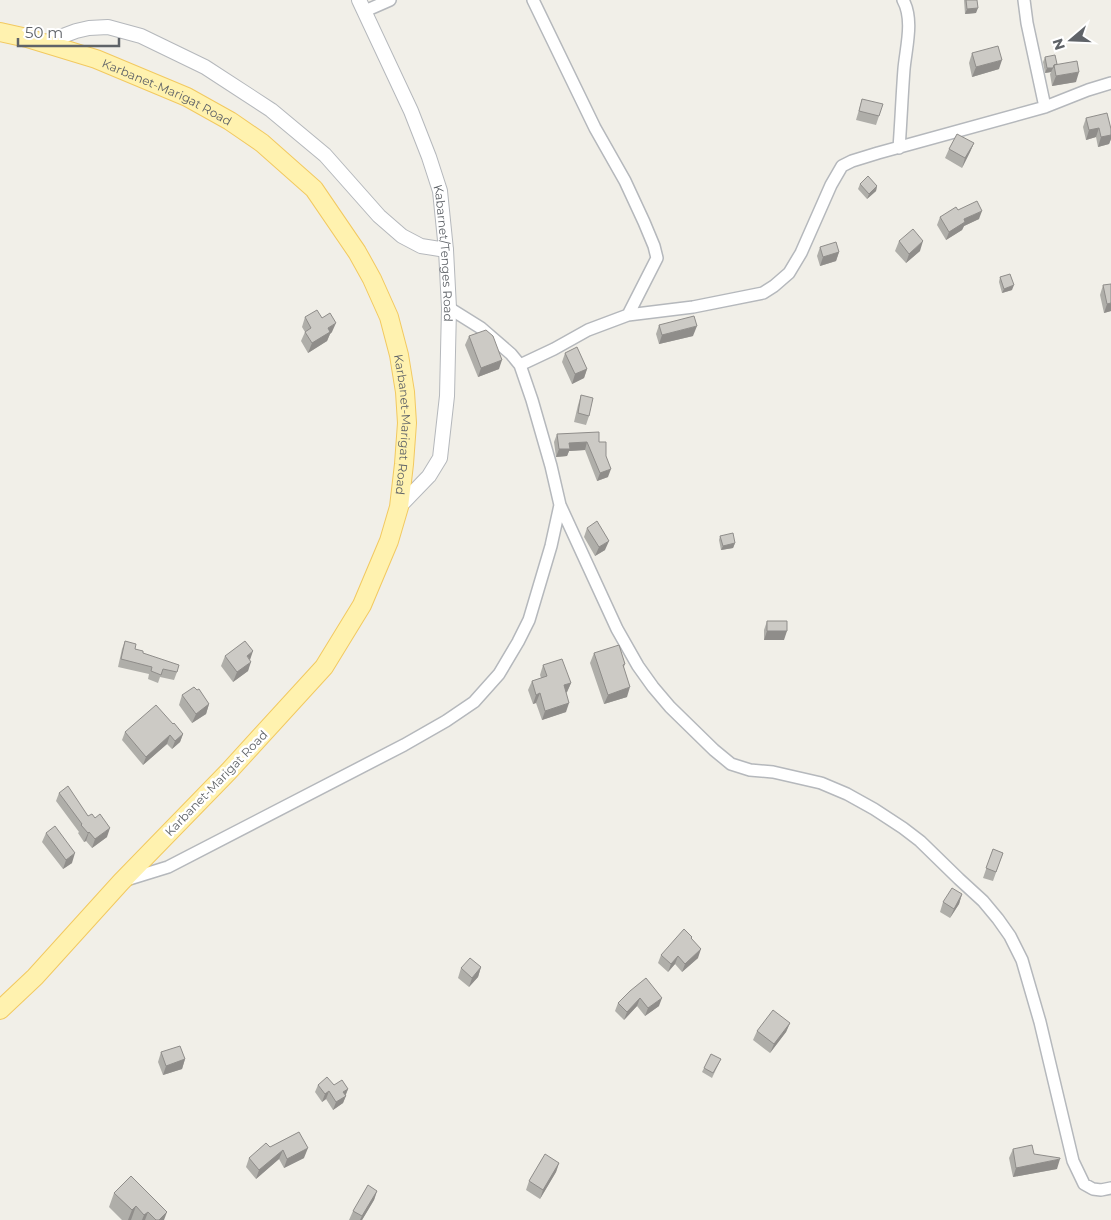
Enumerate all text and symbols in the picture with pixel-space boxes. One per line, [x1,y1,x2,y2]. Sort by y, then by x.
scale bar [18,15,119,47]
north arrow [1046,15,1096,65]
text: 50 m [25,23,63,42]
text: N [1048,36,1069,53]
street label: Karbanet-Marigat Road [100,55,235,128]
street label: Kabarnet/Tenges Road [431,183,457,322]
street label: Karbanet-Marigat Road [391,353,415,496]
street label: Karbanet-Marigat Road [162,727,270,839]

